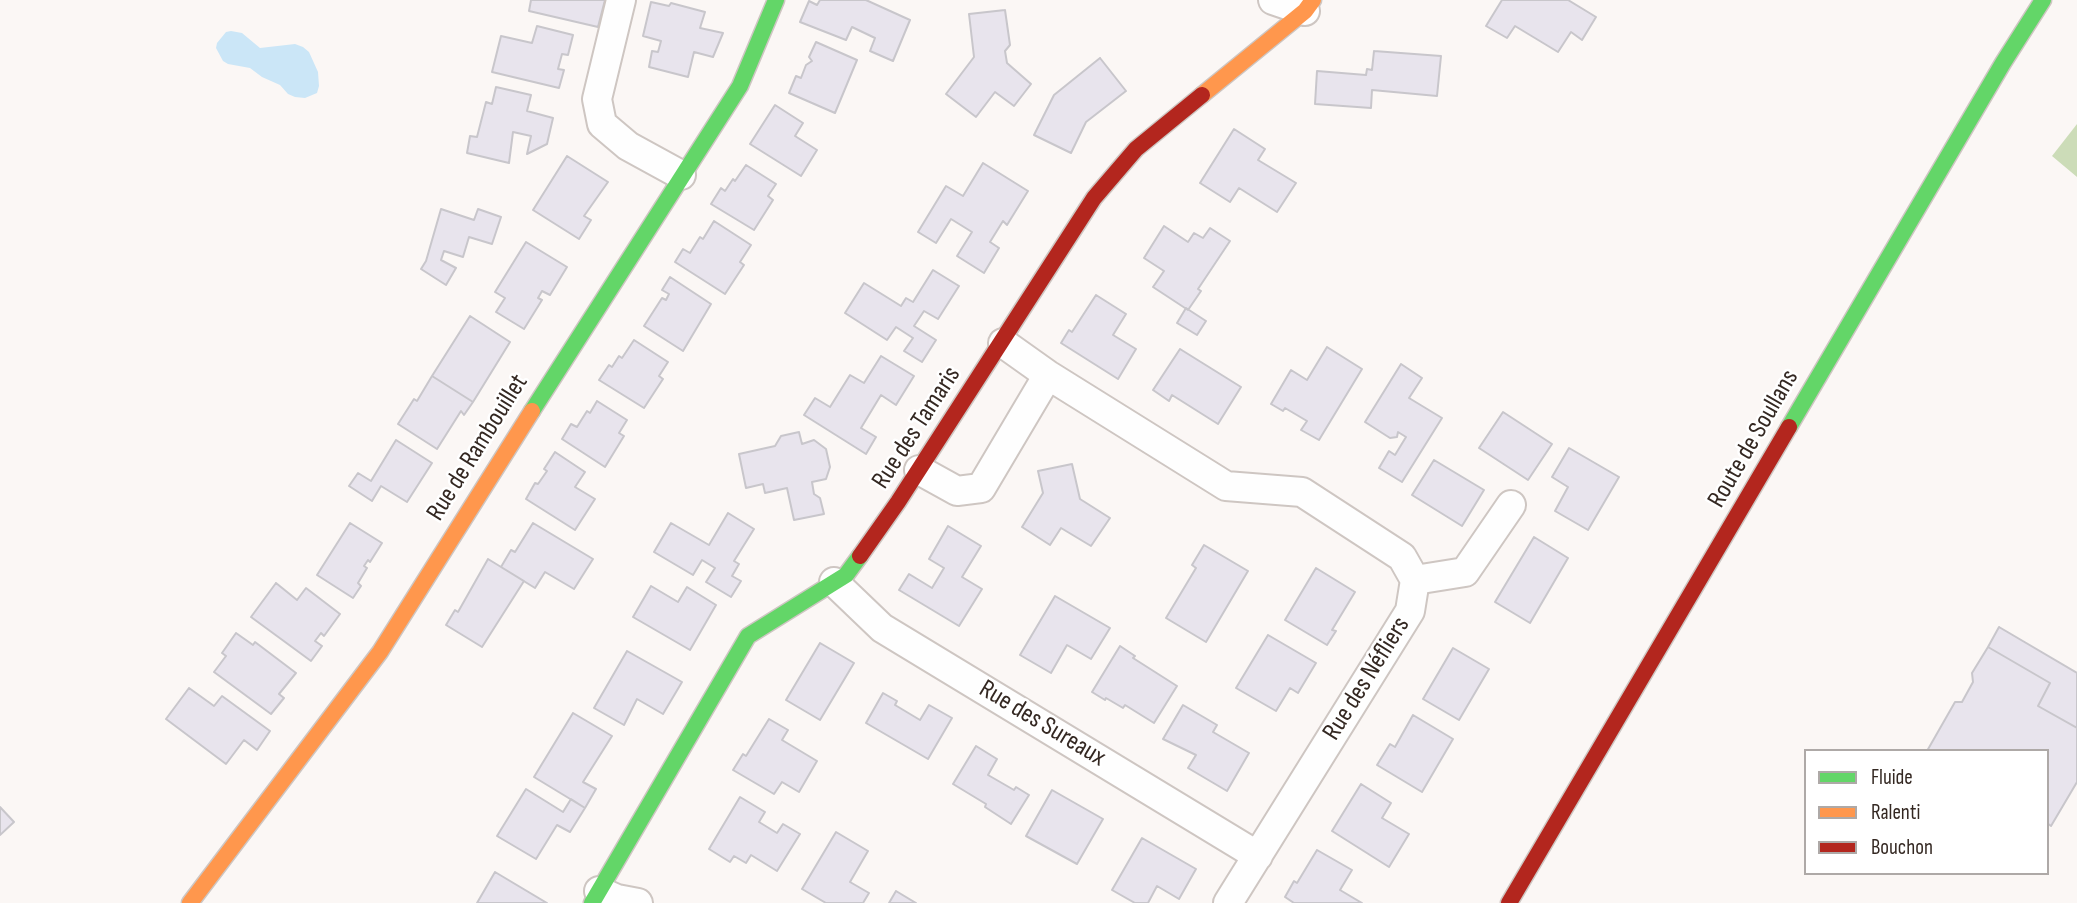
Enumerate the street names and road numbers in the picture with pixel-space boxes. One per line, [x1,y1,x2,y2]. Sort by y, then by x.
street label: Rue des Tamaris [866,361,968,495]
street label: Route de Soullans [1702,365,1806,513]
street label: Rue de Rambouillet [421,369,535,527]
street label: Rue des Néfliers [1317,612,1417,746]
street label: Rue des Sureaux [973,674,1111,774]

